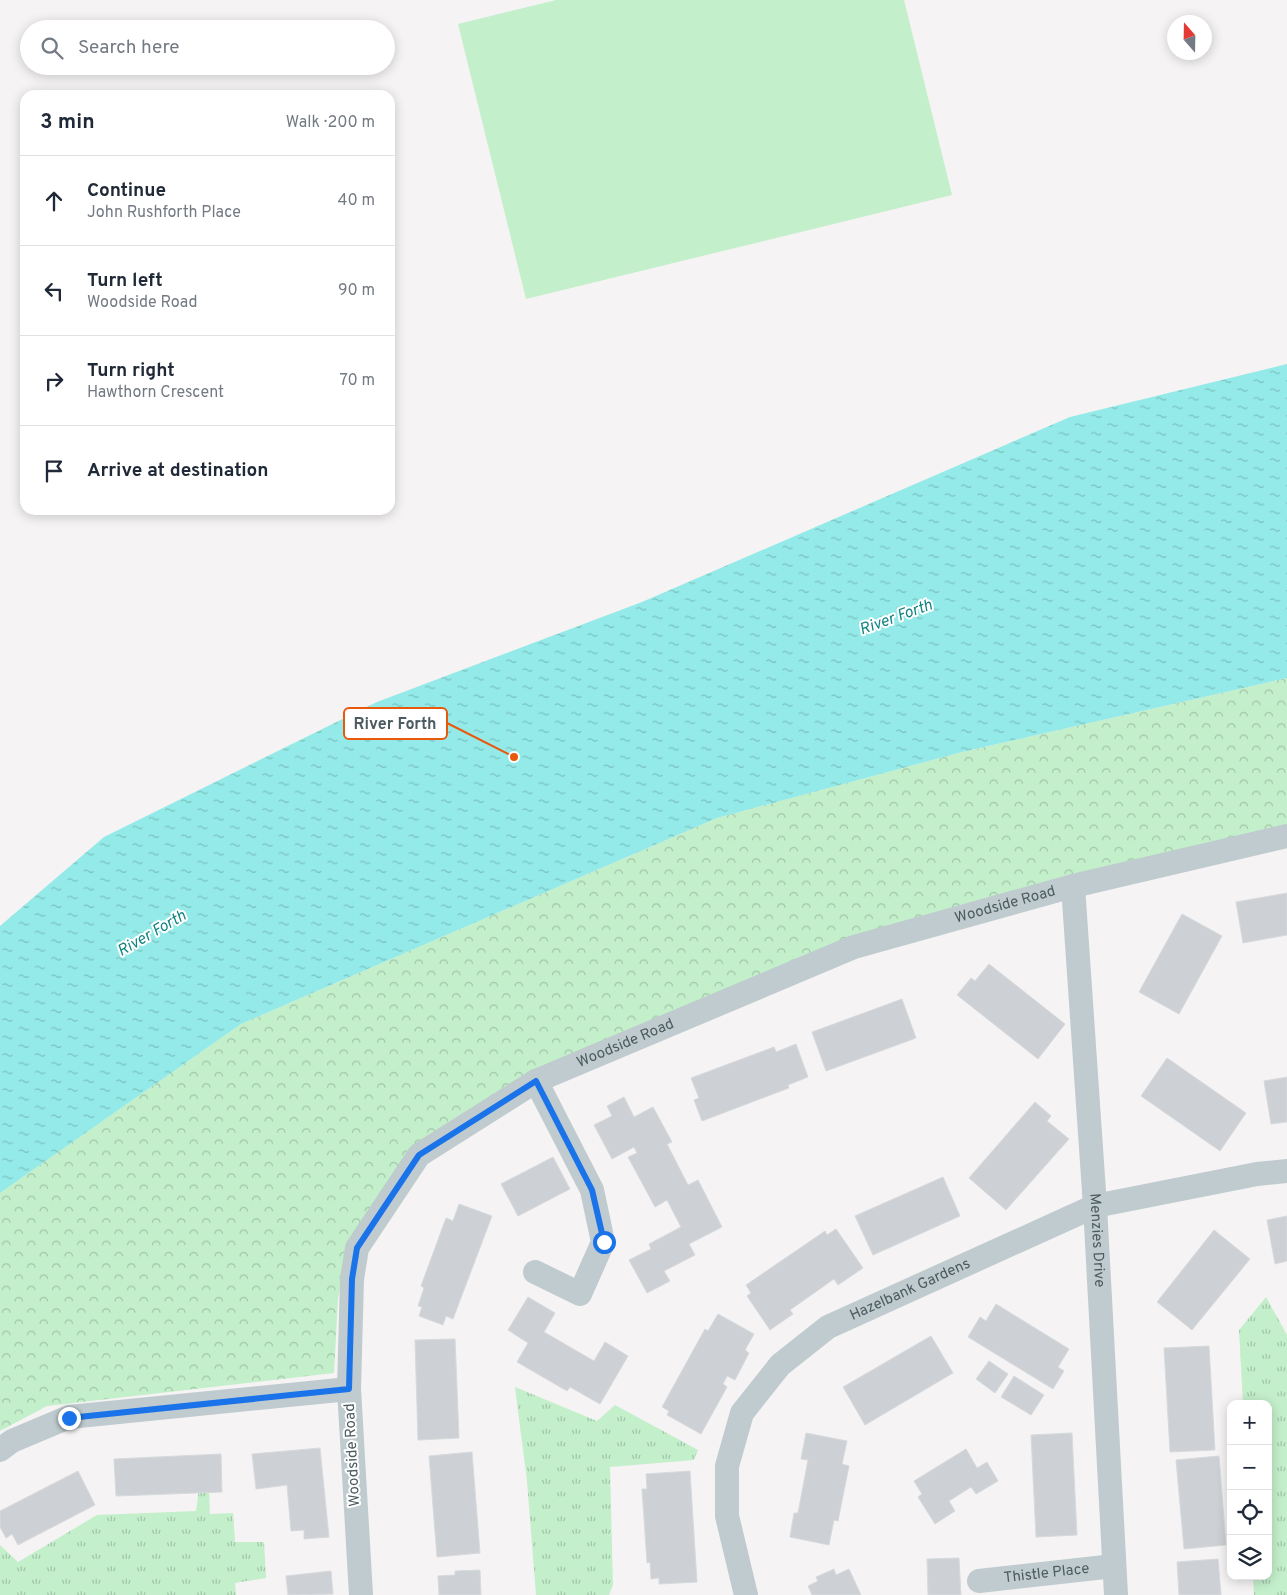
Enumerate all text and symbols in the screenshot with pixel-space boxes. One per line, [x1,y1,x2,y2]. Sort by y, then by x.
north arrow [1167,15,1212,60]
search box [20,20,395,75]
icon: search [38,34,66,62]
text: Search here [78,36,180,60]
text: 3 min [40,109,95,136]
text: Walk · 200 m [286,113,375,133]
text: Continue [87,179,166,203]
icon: ahead [40,187,68,215]
text: 40 m [337,191,375,211]
text: John Rushforth Place [87,203,241,223]
text: Turn left [87,269,163,293]
icon: left [40,277,68,305]
text: 90 m [338,281,375,301]
text: Woodside Road [87,293,197,313]
text: Turn right [87,359,175,383]
icon: right [40,367,68,395]
text: 70 m [340,371,375,391]
text: Hawthorn Crescent [87,383,224,403]
icon: arrive [40,457,68,485]
text: Arrive at destination [87,459,268,483]
water label: River Forth [857,595,935,640]
callout: River Forth [344,708,447,739]
text: River Forth [354,715,437,735]
street label: Woodside Road [953,882,1058,928]
water label: River Forth [114,906,190,962]
street label: Woodside Road [574,1014,677,1072]
street label: Menzies Drive [1085,1193,1109,1288]
route start [593,1231,616,1254]
street label: Hazelbank Gardens [847,1254,973,1325]
map controls [1227,1400,1272,1580]
button: + [1227,1400,1272,1445]
street label: Woodside Road [341,1403,365,1507]
route end [58,1407,81,1430]
button: − [1227,1445,1272,1490]
button: locate [1227,1490,1272,1535]
button: layers [1227,1535,1272,1580]
street label: Thistle Place [1003,1559,1090,1588]

